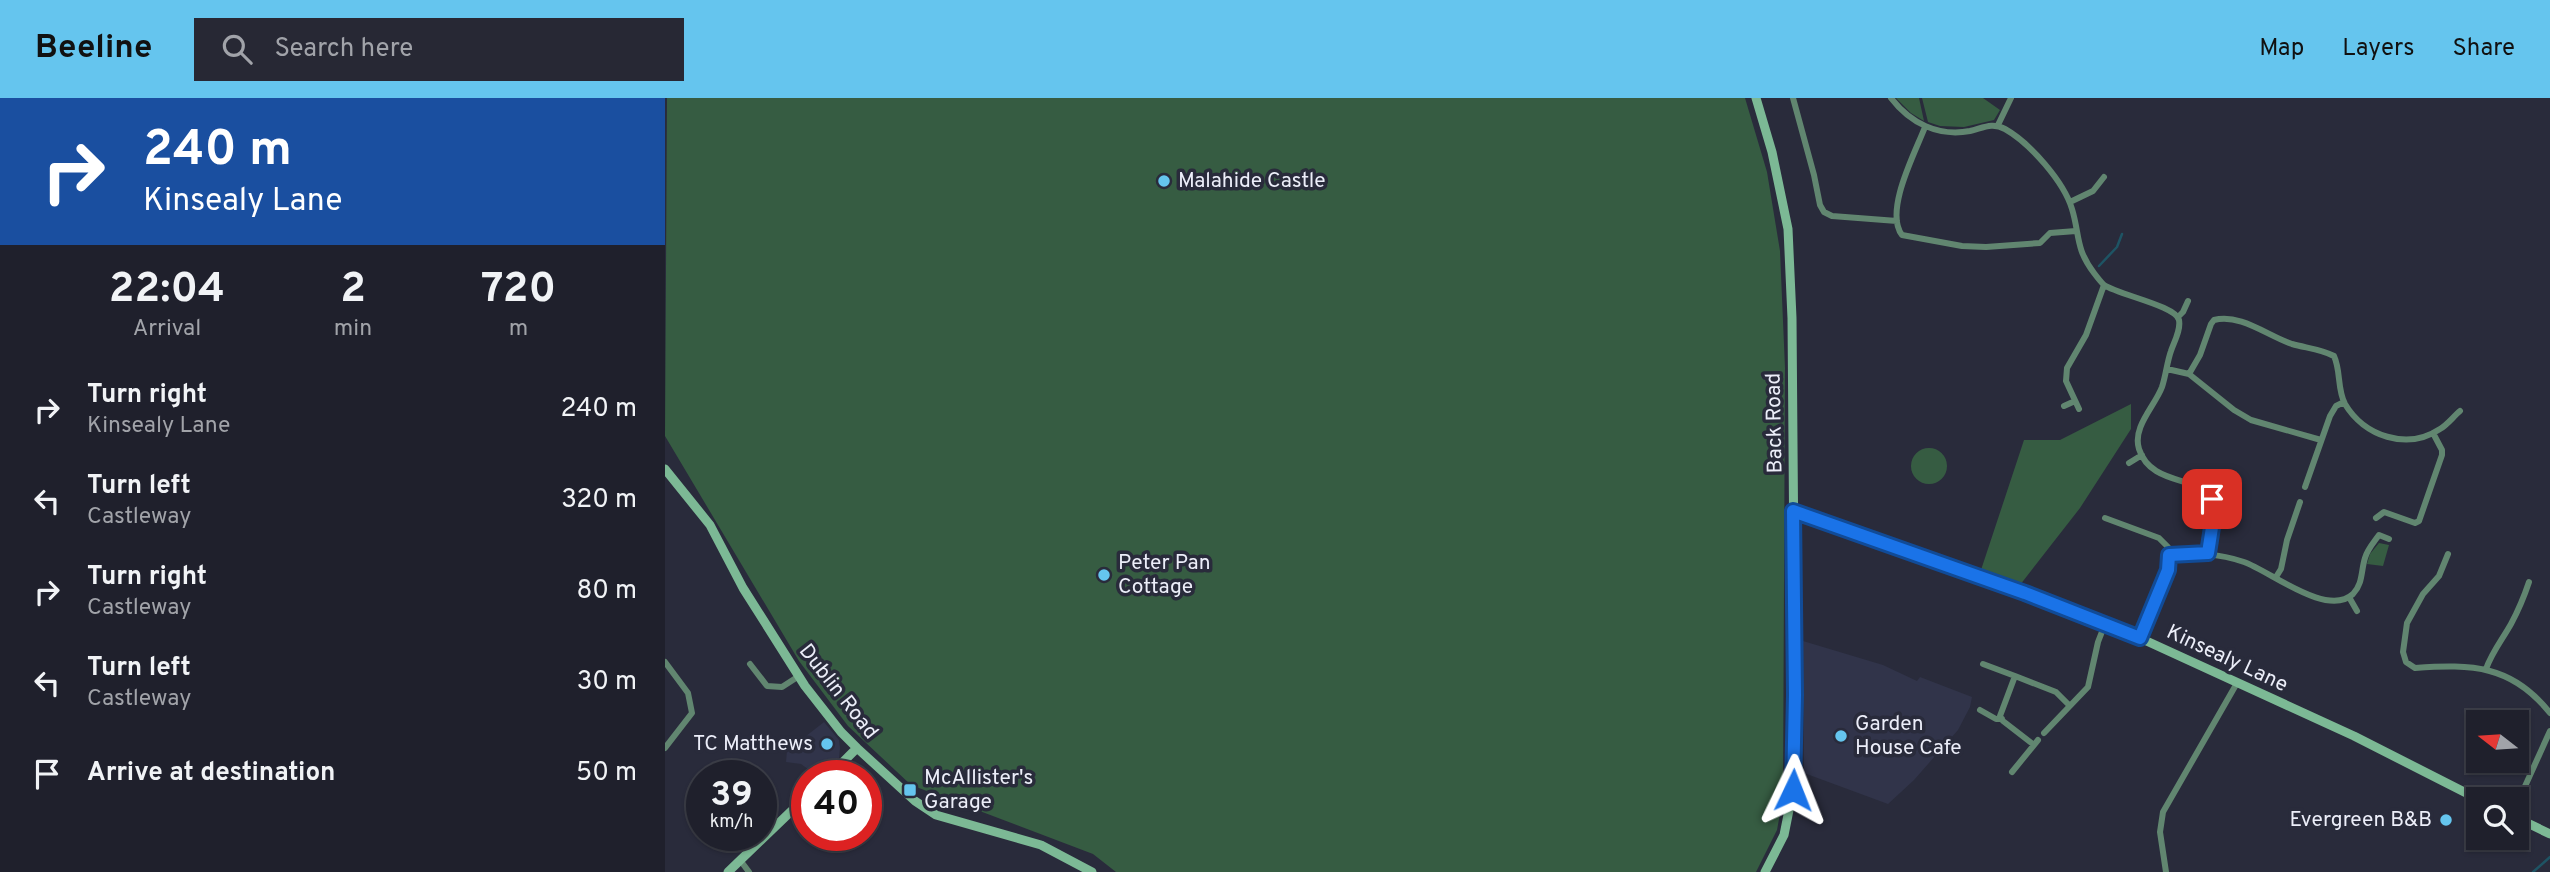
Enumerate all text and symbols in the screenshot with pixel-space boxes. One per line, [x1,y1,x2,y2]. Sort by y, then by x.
search box [194,18,684,81]
text: Beeline [35,28,152,70]
icon: search [218,30,256,68]
text: Search here [274,33,413,66]
text: Map [2259,34,2304,64]
text: Layers [2342,34,2414,64]
text: Share [2452,34,2515,64]
text: 240 m [143,121,292,183]
icon: right [28,126,119,217]
place label: Malahide Castle [1178,168,1326,195]
marker: Malahide Castle [1156,173,1172,189]
text: Kinsealy Lane [143,182,343,222]
text: 22:04 [109,264,225,317]
text: 2 [340,264,366,317]
text: 720 [481,264,556,317]
text: Arrival [133,315,201,344]
text: min [334,315,372,344]
text: m [509,315,528,344]
street label: Back Road [1761,373,1789,473]
text: Turn right [87,379,207,412]
icon: right [28,391,66,429]
text: 240 m [560,393,637,426]
text: Kinsealy Lane [87,412,230,441]
pin [2182,469,2242,529]
text: Turn left [87,470,191,503]
icon: arrive [2193,480,2231,518]
icon: left [28,482,66,520]
text: 320 m [561,484,637,517]
text: Castleway [87,503,191,532]
place label: Peter Pan Cottage [1118,550,1211,601]
text: Turn right [87,561,207,594]
marker: Peter Pan Cottage [1096,567,1112,583]
icon: right [28,573,66,611]
text: 80 m [577,575,637,608]
text: Castleway [87,594,191,623]
street label: Kinsealy Lane [2162,619,2292,699]
street label: Dublin Road [792,639,884,745]
text: Turn left [87,652,191,685]
icon: left [28,664,66,702]
text: 30 m [577,666,637,699]
text: Castleway [87,685,191,714]
north arrow [2466,710,2529,774]
map controls [2466,710,2529,850]
place label: Garden House Cafe [1855,711,1962,762]
marker: Garden House Cafe [1833,728,1849,744]
place label: TC Matthews [693,731,813,758]
marker: TC Matthews [819,736,835,752]
position arrow [1756,753,1830,827]
icon: arrive [28,755,66,793]
text: Arrive at destination [87,757,335,790]
text: 50 m [576,757,637,790]
speed limit sign: 40 [791,760,882,851]
place label: McAllister's Garage [924,765,1033,816]
text: 39 [710,774,753,818]
marker: McAllister's Garage [902,782,918,798]
button: search [2466,787,2529,850]
place label: Evergreen B&B [2289,807,2432,834]
text: km/h [710,811,753,834]
marker: Evergreen B&B [2438,812,2454,828]

